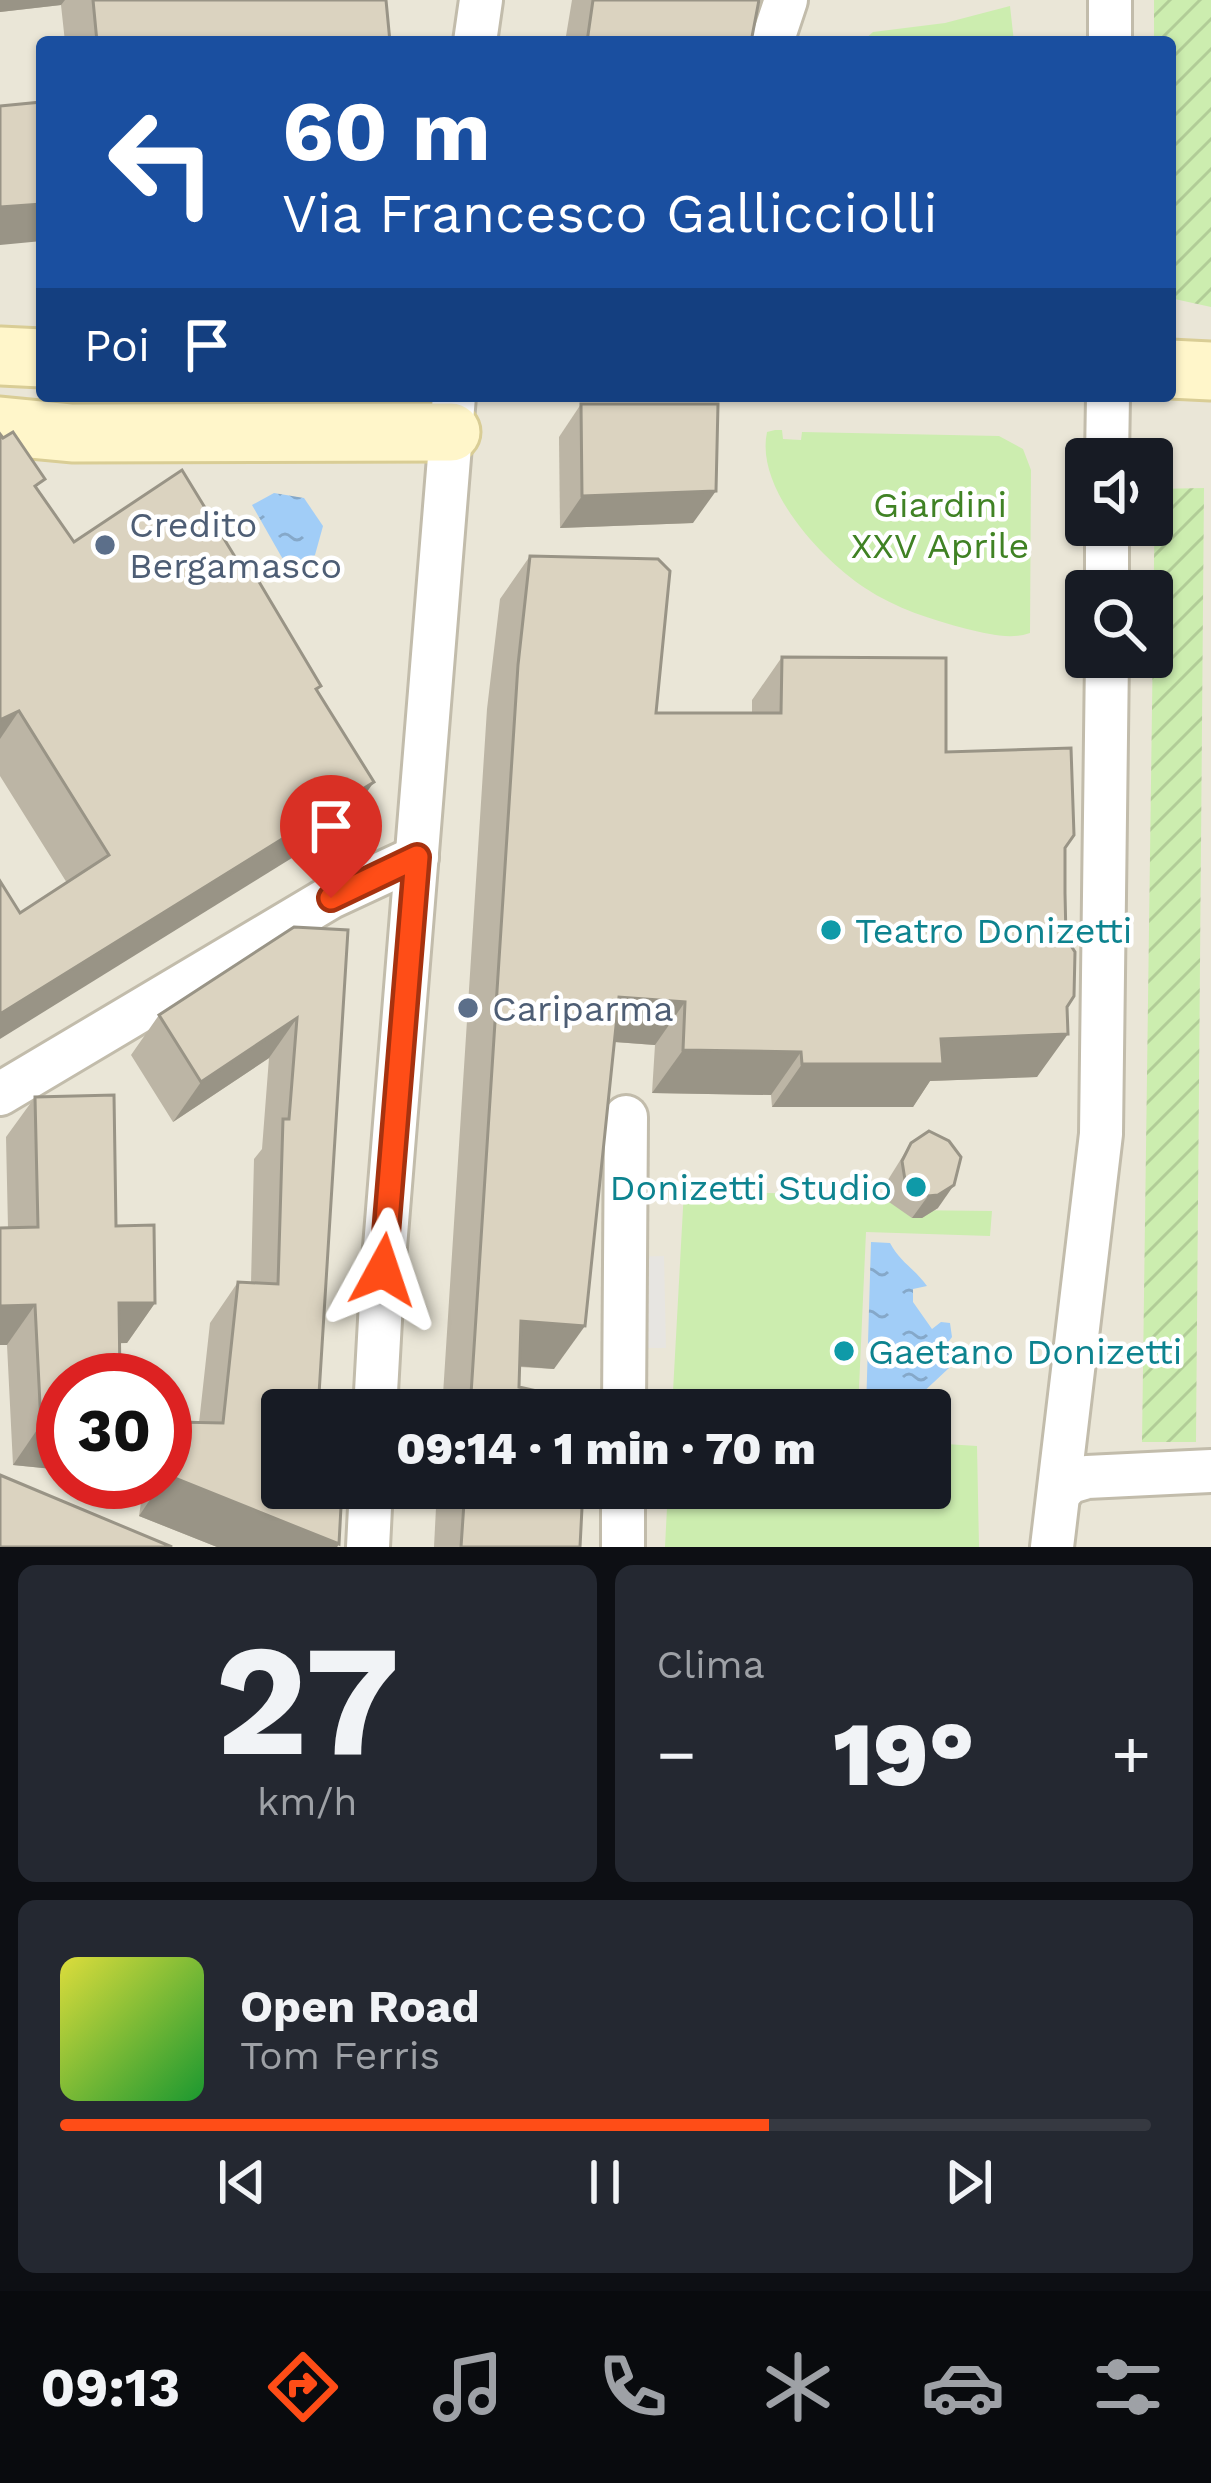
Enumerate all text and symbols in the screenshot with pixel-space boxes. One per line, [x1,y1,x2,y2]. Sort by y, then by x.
text: 60 m [282,82,491,180]
icon: left [84,84,240,240]
text: Via Francesco Gallicciolli [282,182,938,245]
icon: arrive [174,312,240,378]
text: Poi [84,319,150,372]
map controls [1065,438,1173,678]
button: sound [1065,438,1173,546]
park label: Giardini XXV Aprile [851,484,1029,567]
place label: Credito Bergamasco [129,504,342,587]
marker: Credito Bergamasco [92,532,118,558]
button: search [1065,570,1173,678]
pin [280,775,382,898]
icon: arrive [298,793,364,859]
place label: Teatro Donizetti [855,910,1132,952]
marker: Teatro Donizetti [818,917,844,943]
place label: Cariparma [492,988,674,1030]
marker: Cariparma [455,995,481,1021]
place label: Donizetti Studio [610,1167,892,1209]
marker: Donizetti Studio [903,1174,929,1200]
position arrow [320,1207,446,1333]
place label: Gaetano Donizetti [868,1331,1182,1373]
marker: Gaetano Donizetti [831,1338,857,1364]
speed limit sign: 30 [36,1353,192,1509]
text: 09:14 · 1 min · 70 m [396,1422,816,1475]
text: 27 [215,1609,400,1792]
text: Clima [657,1642,765,1687]
text: 19° [833,1701,974,1807]
text: − [657,1716,696,1793]
text: + [1111,1716,1151,1793]
text: km/h [257,1779,357,1824]
text: Open Road [240,1980,480,2033]
text: Tom Ferris [240,2033,440,2078]
icon: previous [209,2149,275,2215]
icon: pause [572,2149,638,2215]
icon: next [936,2149,1002,2215]
icon: directions [261,2345,345,2429]
icon: music [426,2345,510,2429]
icon: phone [591,2345,675,2429]
icon: climate [756,2345,840,2429]
icon: car [921,2345,1005,2429]
icon: filters [1086,2345,1170,2429]
text: 09:13 [41,2356,180,2419]

